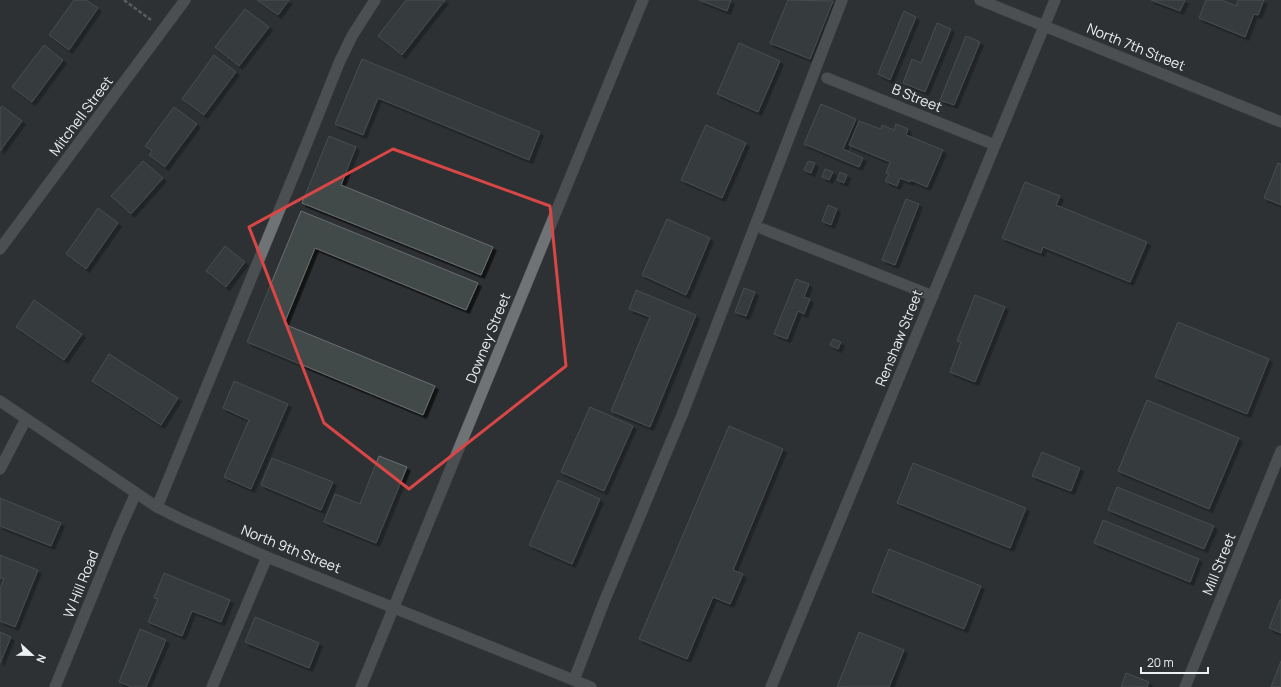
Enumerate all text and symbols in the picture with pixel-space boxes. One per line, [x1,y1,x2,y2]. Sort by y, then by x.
street label: North 7th Street [1084,18,1189,75]
street label: Mitchell Street [44,72,117,159]
street label: B Street [889,79,945,116]
street label: Renshaw Street [870,286,927,389]
street label: Downey Street [461,289,514,386]
street label: North 9th Street [238,520,344,577]
street label: Mill Street [1197,530,1240,598]
street label: W Hill Road [58,547,103,620]
north arrow [12,635,52,675]
scale bar [1141,649,1208,675]
text: N [33,652,50,665]
text: 20 m [1147,654,1174,671]

